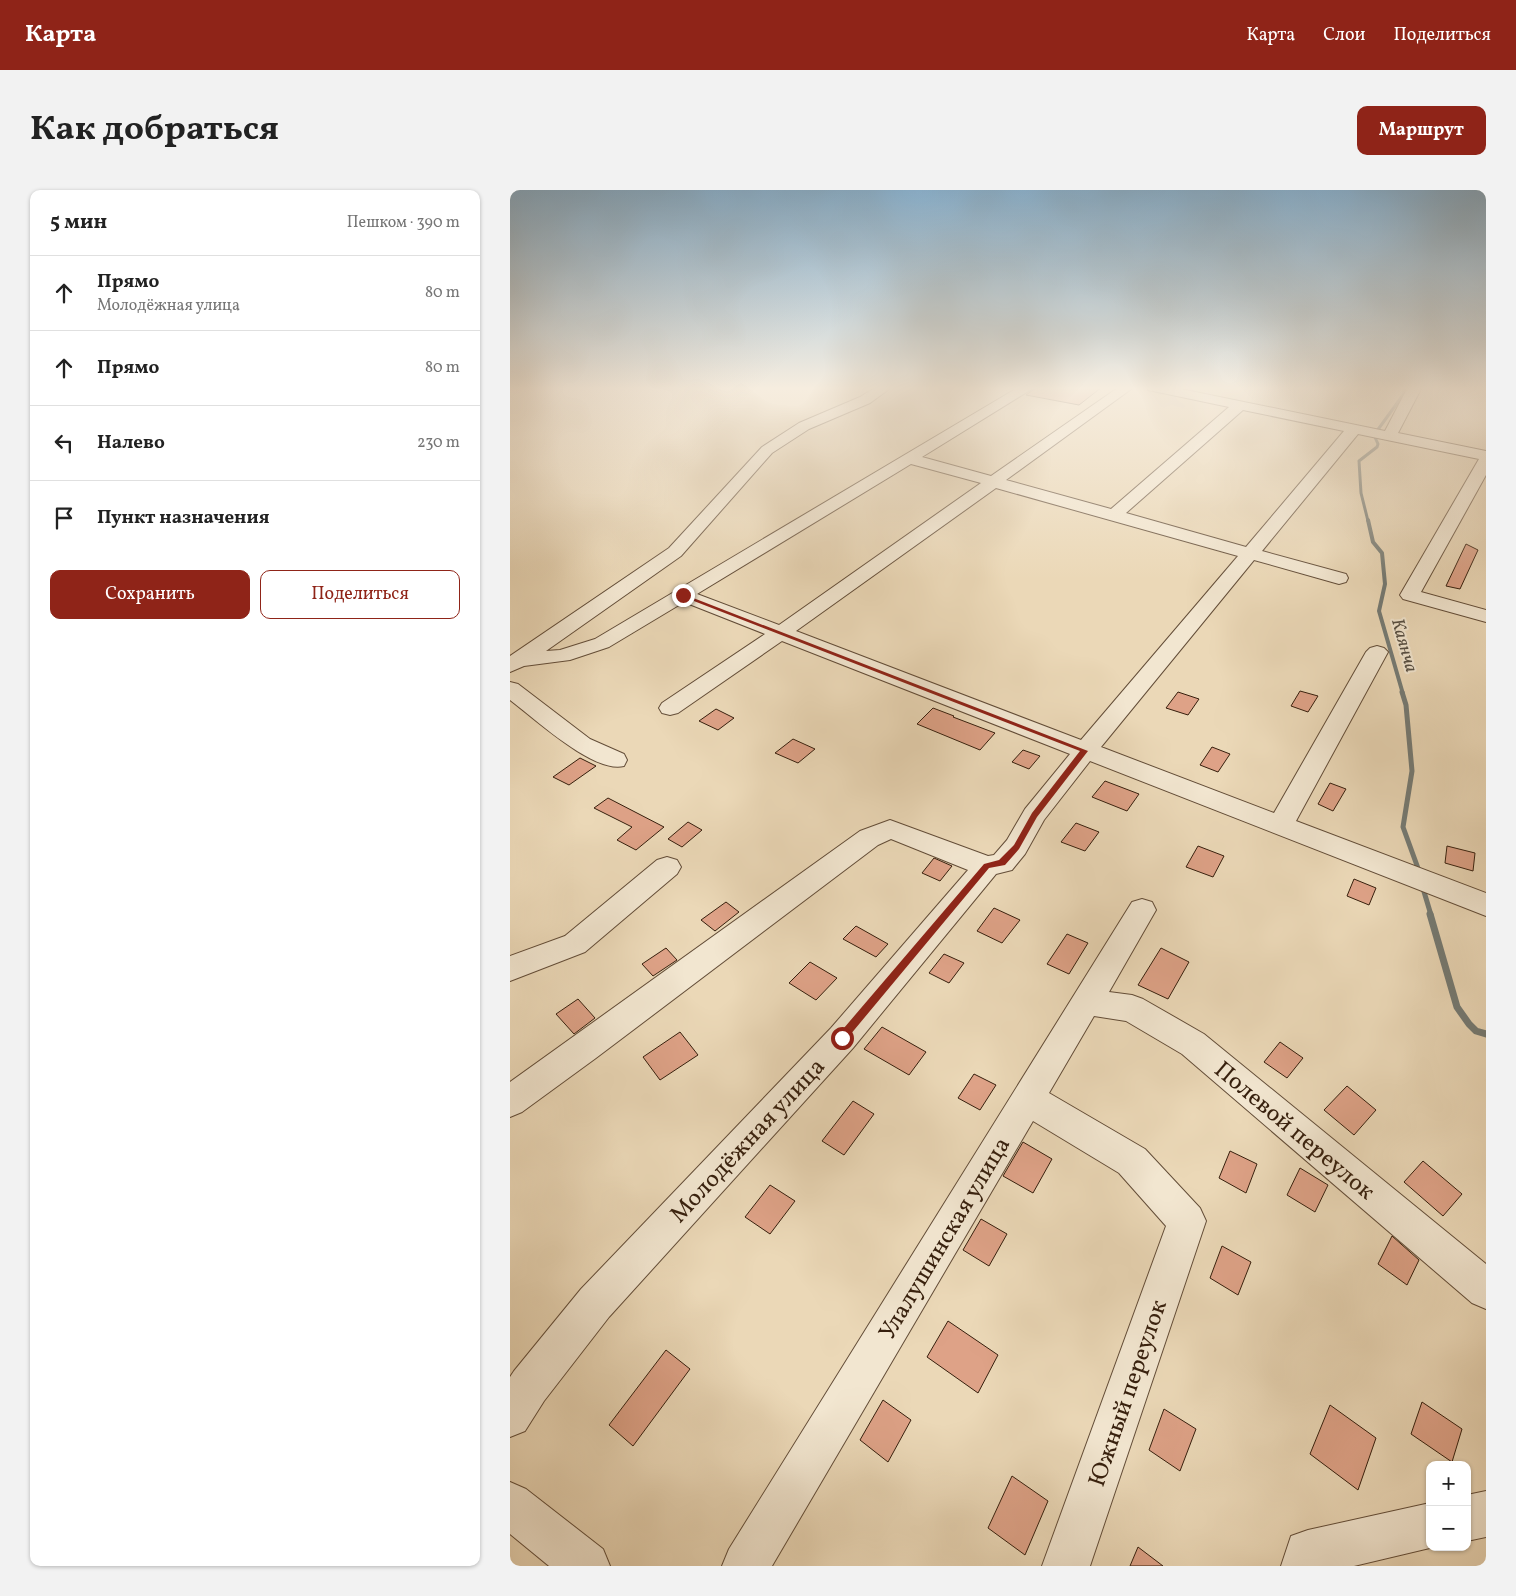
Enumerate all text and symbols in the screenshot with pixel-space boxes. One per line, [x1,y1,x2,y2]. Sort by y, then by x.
text: Карта [25,18,96,52]
text: Карта [1247,23,1295,48]
text: Слои [1323,23,1365,48]
text: Поделиться [1393,23,1491,48]
text: Как добраться [30,106,279,154]
button: Маршрут [1357,106,1486,155]
text: 5 мин [50,208,107,237]
text: Пешком · 390 m [347,212,460,234]
text: Прямо [97,269,159,295]
icon: ahead [50,279,78,307]
text: 80 m [425,282,460,304]
text: Молодёжная улица [97,295,240,317]
icon: ahead [50,354,78,382]
text: Прямо [97,355,159,381]
text: 80 m [425,357,460,379]
icon: left [50,429,78,457]
text: Налево [97,430,165,456]
text: 230 m [417,432,460,454]
icon: arrive [50,504,78,532]
text: Пункт назначения [97,505,270,531]
button: Сохранить [50,570,250,619]
button: Поделиться [260,570,460,619]
route end [672,584,695,607]
water label: Каянча [1384,616,1423,675]
route start [831,1027,854,1050]
street label: Молодёжная улица [663,1051,834,1231]
street label: Полевой переулок [1206,1054,1382,1209]
street label: Улалушинская улица [872,1131,1020,1347]
street label: Южный переулок [1081,1295,1177,1492]
map controls [1426,1461,1471,1551]
button: + [1426,1461,1471,1506]
button: − [1426,1506,1471,1551]

